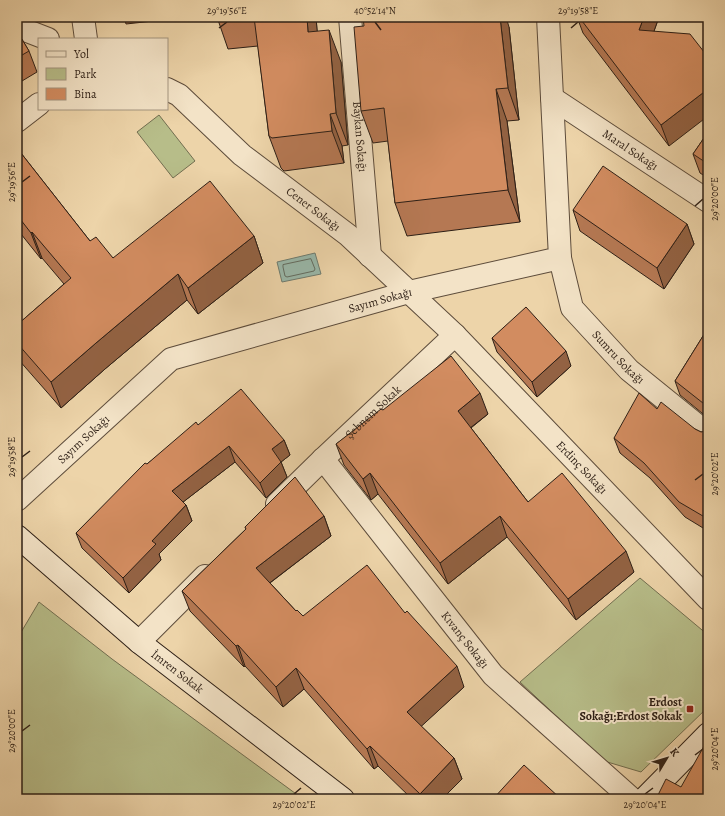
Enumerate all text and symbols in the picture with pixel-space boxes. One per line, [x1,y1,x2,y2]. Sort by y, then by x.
text: 29°19'56"E [207,4,247,17]
text: 40°52'14"N [354,4,396,17]
text: 29°19'58"E [558,4,598,17]
legend [38,38,168,110]
text: Yol [73,46,89,62]
text: Park [74,66,97,82]
text: Bina [74,86,97,102]
street label: Baykan Sokağı [349,101,371,173]
street label: Maral Sokağı [599,126,662,174]
text: 29°19'56"E [5,162,18,202]
text: 29°20'00"E [708,177,721,221]
street label: Cener Sokağı [283,183,344,235]
street label: Sayım Sokağı [346,284,413,317]
street label: Sumru Sokağı [588,327,648,388]
street label: Şebnem Sokak [342,382,405,442]
street label: Sayım Sokağı [54,411,113,467]
text: 29°19'58"E [5,437,18,477]
street label: Erdinç Sokağı [553,437,611,497]
text: 29°20'02"E [708,452,721,496]
street label: Kıvanç Sokağı [438,608,493,672]
street label: İmren Sokak [148,646,207,697]
place label: Erdost Sokağı;Erdost Sokak [579,694,683,724]
marker: Erdost Sokağı;Erdost Sokak [685,704,695,714]
text: 29°20'00"E [5,709,18,753]
text: 29°20'04"E [708,727,721,770]
north arrow [647,738,687,778]
text: K [666,745,683,760]
text: 29°20'02"E [272,798,316,811]
text: 29°20'04"E [624,798,667,811]

